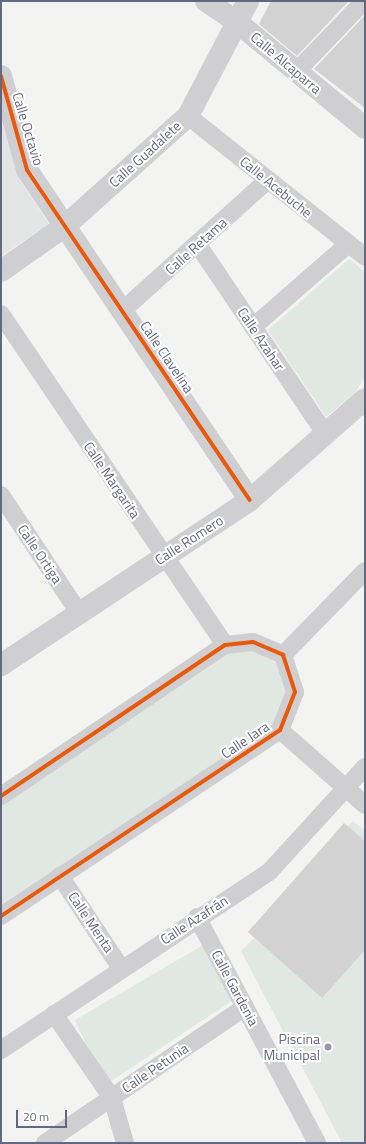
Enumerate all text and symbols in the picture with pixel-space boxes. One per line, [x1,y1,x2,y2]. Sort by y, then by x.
street label: Calle Alcaparra [247,29,325,97]
street label: Calle Octavio [9,90,47,168]
street label: Calle Guadalete [106,117,184,191]
street label: Calle Acebuche [236,153,316,221]
street label: Calle Retama [162,214,230,278]
street label: Calle Azahar [234,304,288,374]
street label: Calle Clavelina [137,318,197,396]
street label: Calle Margarita [80,438,144,522]
street label: Calle Romero [152,512,226,568]
street label: Calle Ortiga [14,521,66,587]
street label: Calle Jara [218,718,272,762]
street label: Calle Menta [65,889,117,955]
street label: Calle Azafrán [157,892,231,948]
street label: Calle Gardenia [208,947,262,1029]
place label: Piscina Municipal [263,1031,320,1064]
street label: Calle Petunia [119,1040,191,1096]
marker: Piscina Municipal [323,1042,333,1052]
scale bar [18,1102,69,1128]
text: 20 m [23,1107,49,1126]

